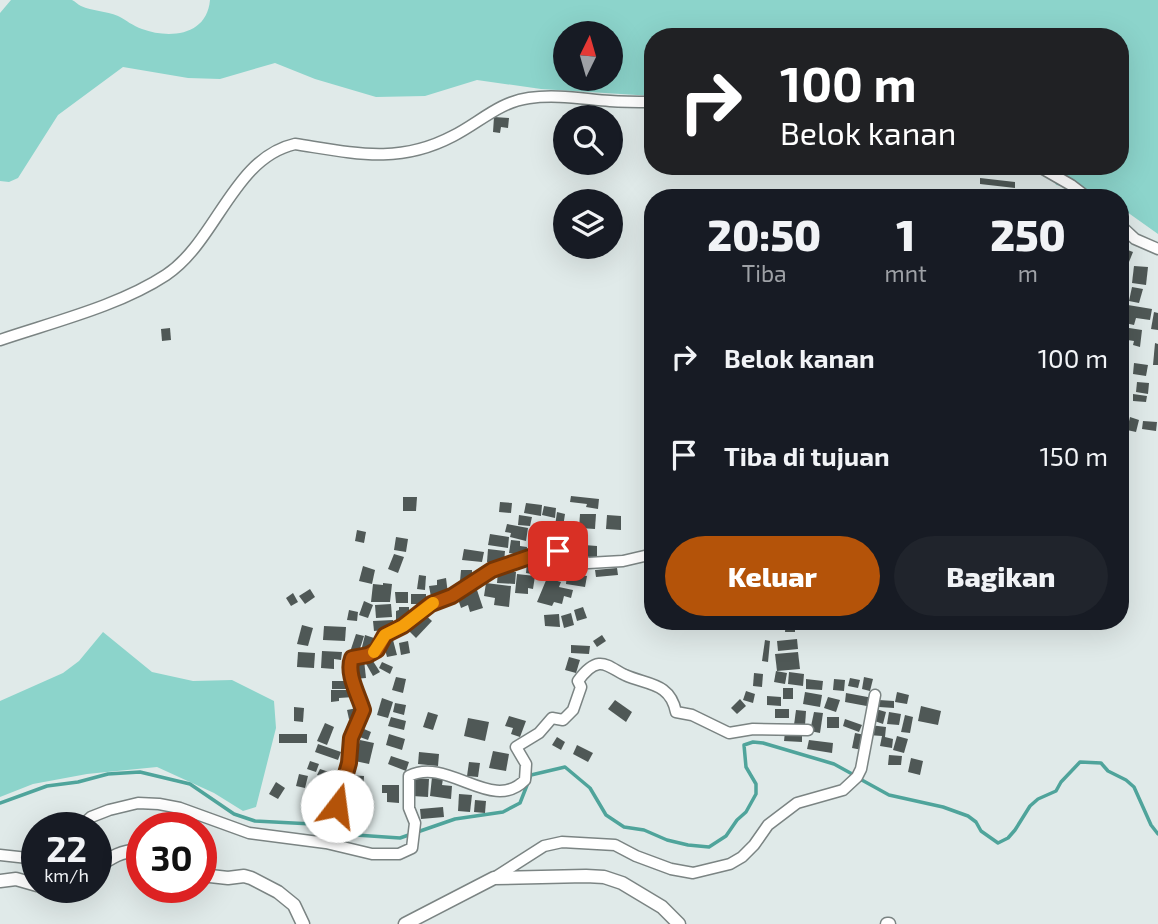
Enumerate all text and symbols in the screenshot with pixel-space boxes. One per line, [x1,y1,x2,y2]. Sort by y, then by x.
north arrow [553,21,623,91]
map controls [553,21,623,259]
text: 100 m [780,53,917,112]
icon: right [665,56,756,147]
button: search [553,105,623,175]
text: Belok kanan [780,113,956,151]
button: layers [553,189,623,259]
text: 20:50 [707,209,821,259]
text: 1 [896,209,915,259]
text: 250 [990,209,1066,259]
text: Tiba [742,259,787,287]
text: mnt [885,259,927,287]
text: m [1018,259,1038,287]
icon: right [665,338,703,376]
text: Belok kanan [724,342,875,373]
text: 100 m [1038,342,1108,373]
icon: arrive [665,436,703,474]
text: Tiba di tujuan [724,440,890,471]
text: 150 m [1039,440,1108,471]
pin [528,521,588,581]
icon: arrive [539,532,577,570]
button: Keluar [665,536,880,616]
button: Bagikan [894,536,1108,616]
position arrow [300,769,374,843]
speed limit sign: 30 [126,812,217,903]
text: 22 [46,827,87,869]
text: km/h [44,864,89,886]

